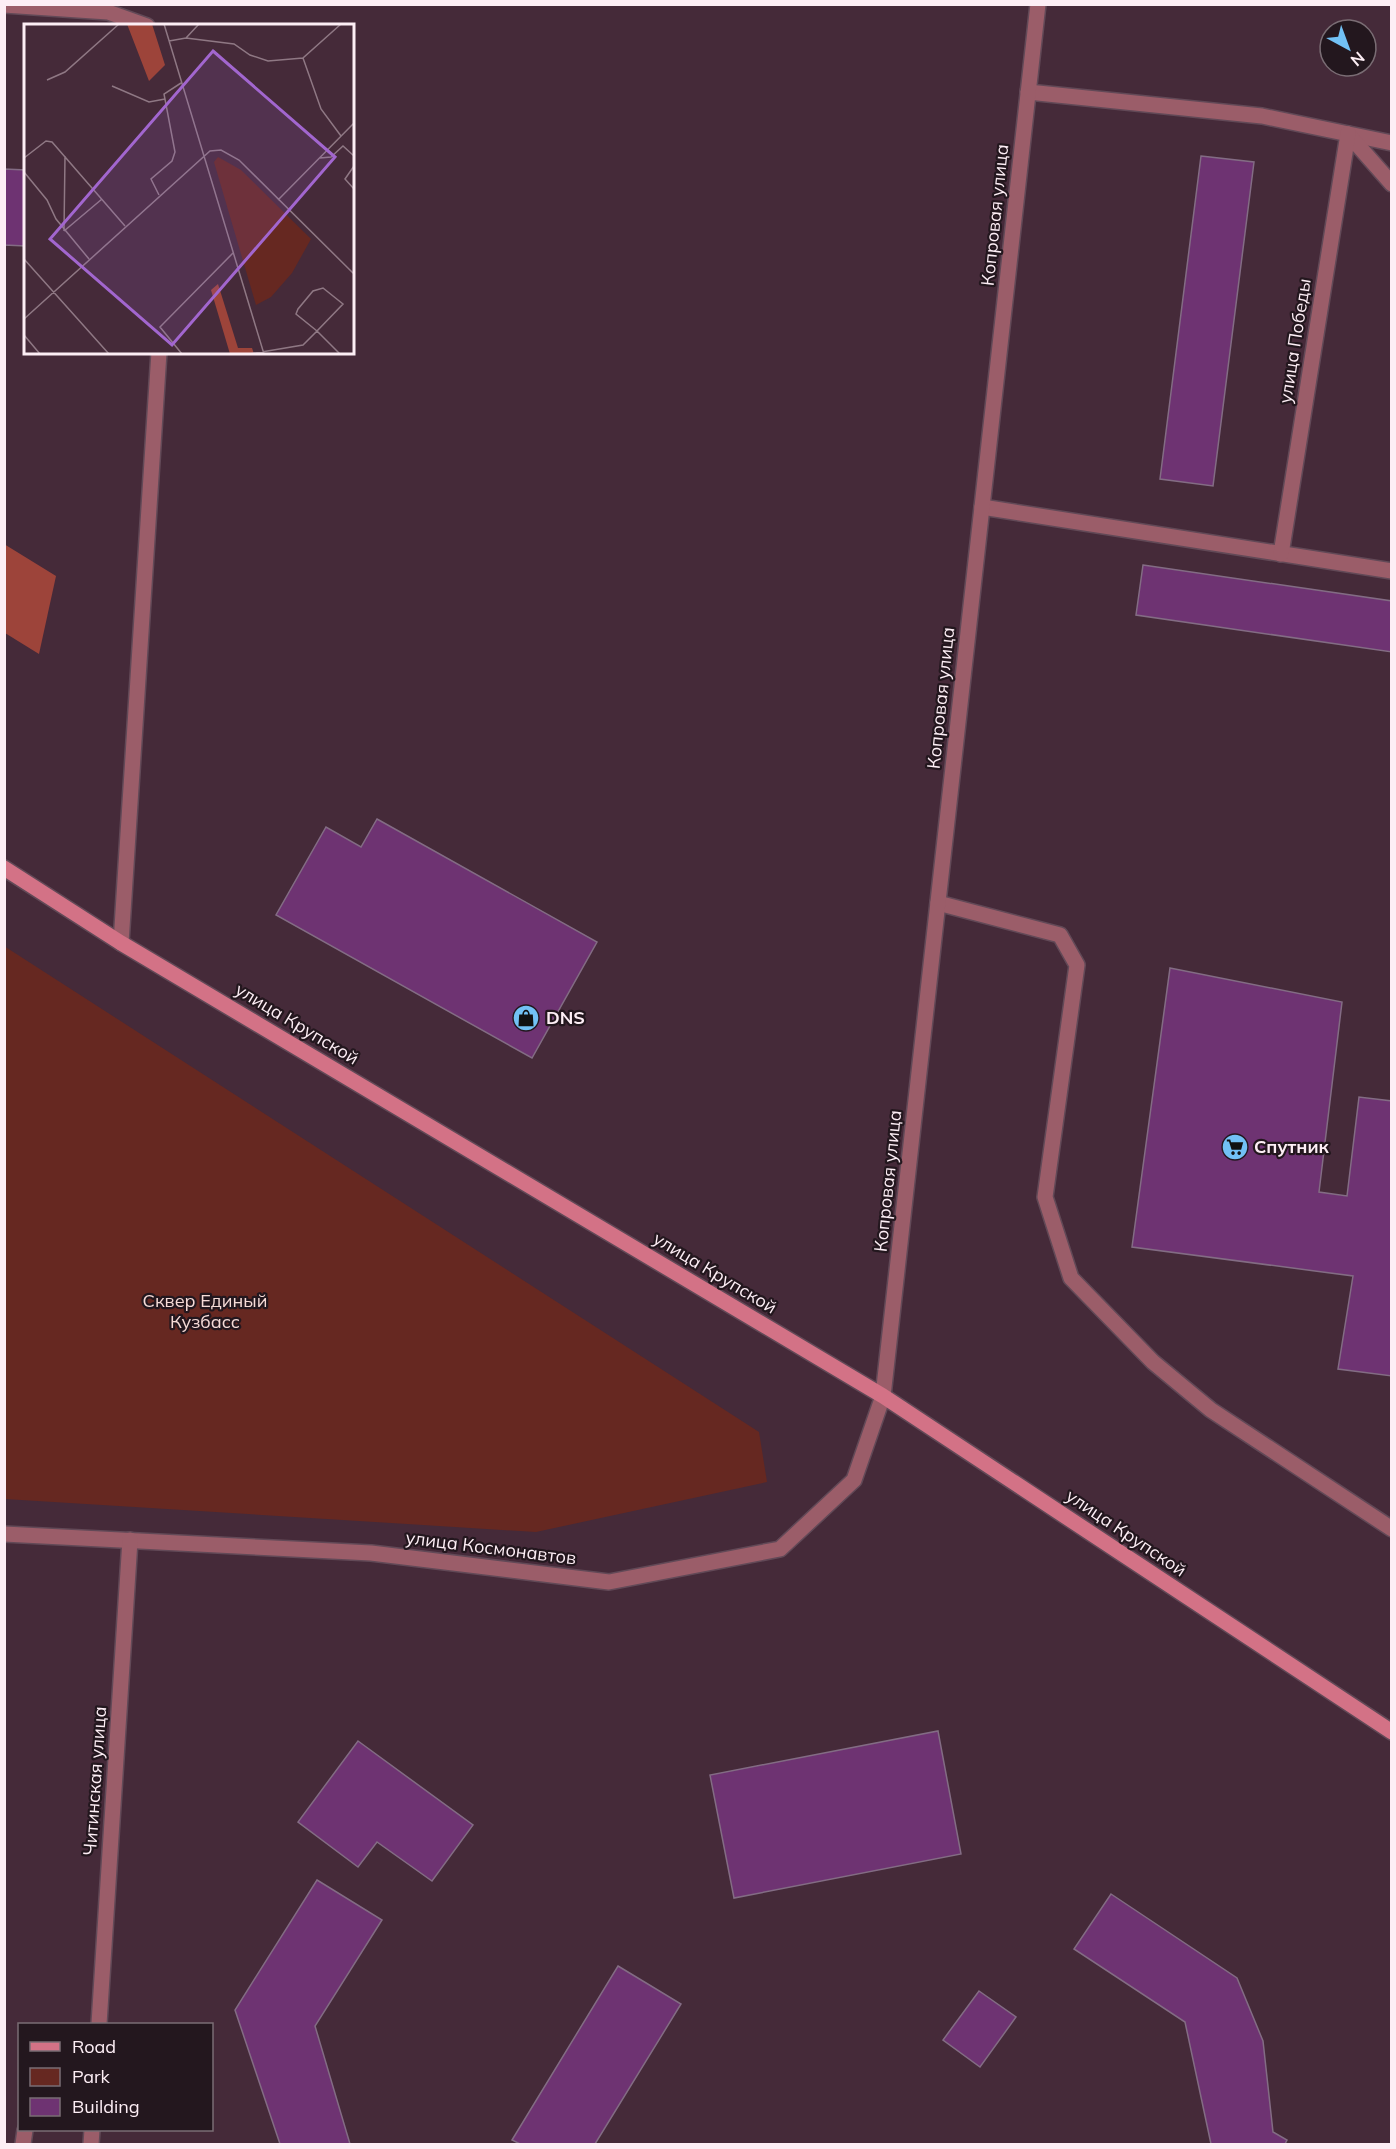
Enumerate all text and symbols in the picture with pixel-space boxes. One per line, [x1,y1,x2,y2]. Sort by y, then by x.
north arrow [1318,18,1378,78]
inset map [24,24,354,354]
text: N [1347,48,1369,71]
street label: Копровая улица [976,143,1013,287]
street label: улица Победы [1273,277,1316,405]
street label: Копровая улица [922,626,959,770]
street label: улица Крупской [231,978,363,1070]
shop icon: DNS [511,1003,541,1033]
place label: DNS [546,1006,585,1029]
street label: Копровая улица [869,1109,906,1253]
supermarket icon: Спутник [1220,1132,1250,1162]
place label: Спутник [1254,1135,1329,1158]
street label: улица Крупской [649,1227,781,1319]
park label: Сквер Единый Кузбасс [143,1289,267,1333]
street label: улица Крупской [1062,1484,1191,1581]
street label: улица Космонавтов [404,1526,578,1569]
street label: Читинская улица [78,1706,111,1856]
legend [18,2023,213,2131]
text: Road [72,2035,116,2058]
text: Park [72,2065,111,2088]
text: Building [72,2095,140,2118]

